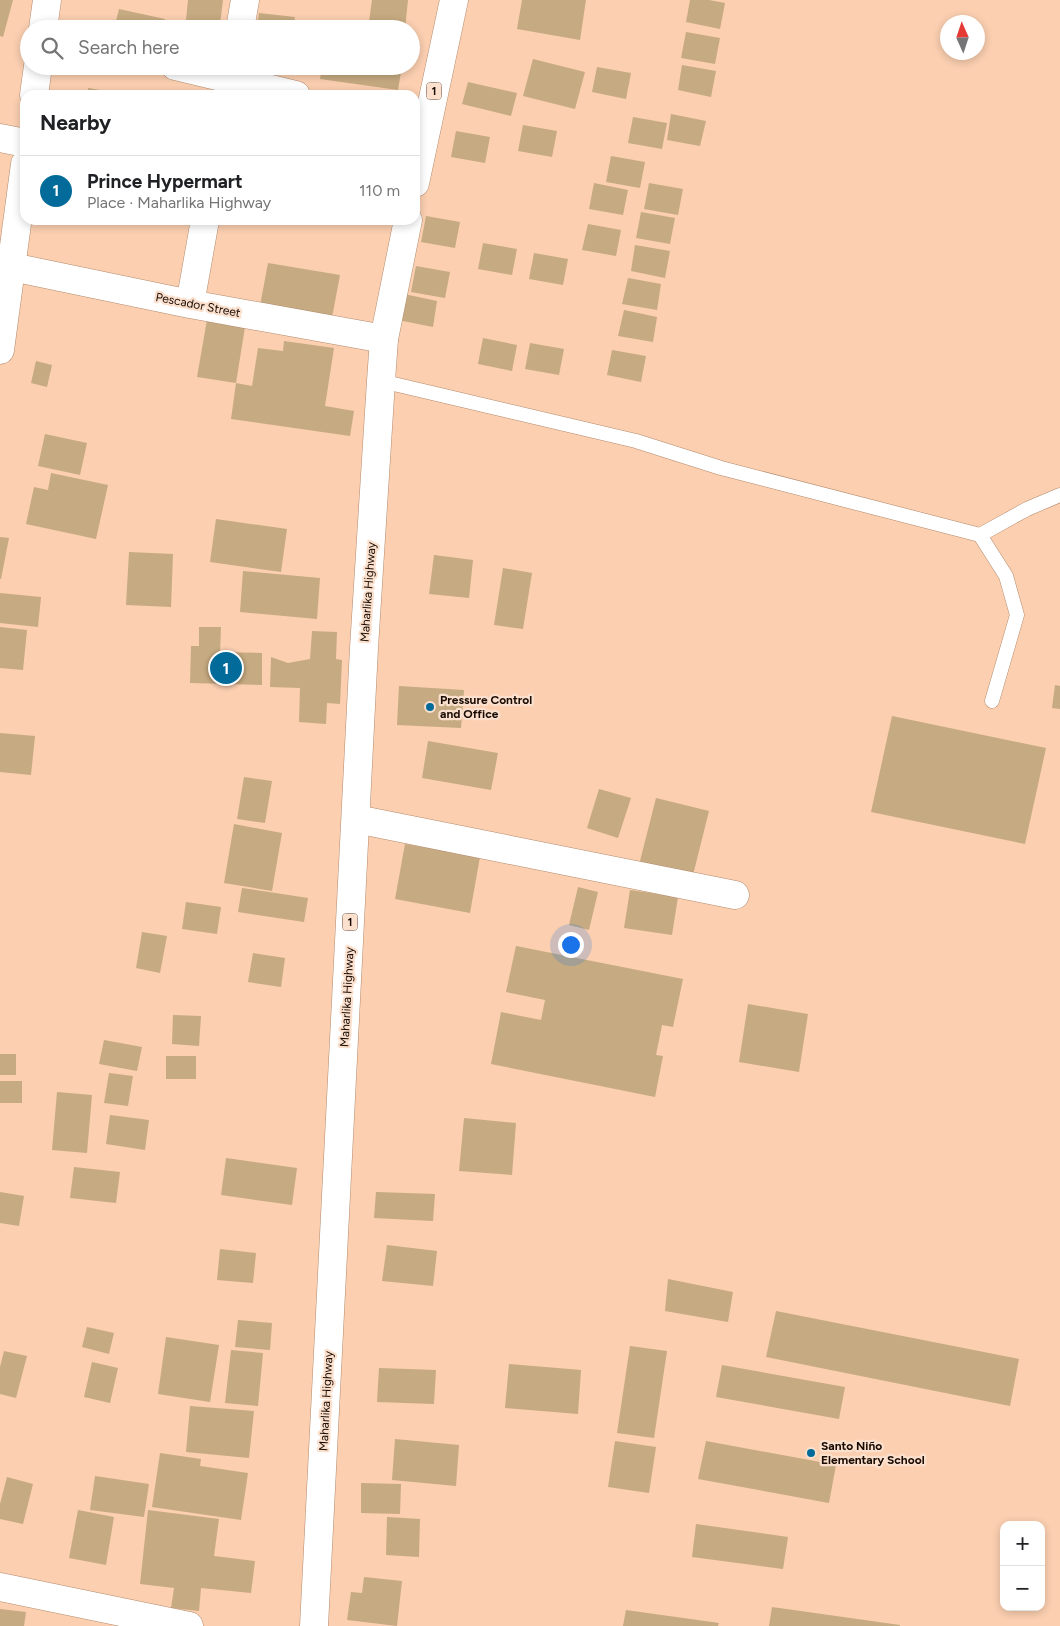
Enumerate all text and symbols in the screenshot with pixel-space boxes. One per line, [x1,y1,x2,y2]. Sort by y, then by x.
north arrow [940,15,985,60]
search box [20,20,420,75]
icon: search [38,34,66,62]
text: Search here [78,36,180,59]
road number: 1 [426,82,442,100]
text: Nearby [40,110,111,135]
text: Prince Hypermart [87,170,243,193]
text: 1 [53,181,59,200]
text: 110 m [359,181,400,200]
text: Place · Maharlika Highway [87,193,271,212]
street label: Pescador Street [154,290,242,320]
street label: Maharlika Highway [358,541,379,643]
pin: 1 [210,649,242,687]
place label: Pressure Control and Office [440,693,532,721]
marker: Pressure Control and Office [424,701,436,713]
road number: 1 [342,914,358,930]
your location [558,932,584,958]
street label: Maharlika Highway [337,946,357,1048]
street label: Maharlika Highway [316,1350,336,1452]
place label: Santo Niño Elementary School [821,1439,925,1467]
marker: Santo Niño Elementary School [805,1447,817,1459]
map controls [1000,1521,1045,1611]
button: + [1000,1521,1045,1566]
button: − [1000,1566,1045,1611]

